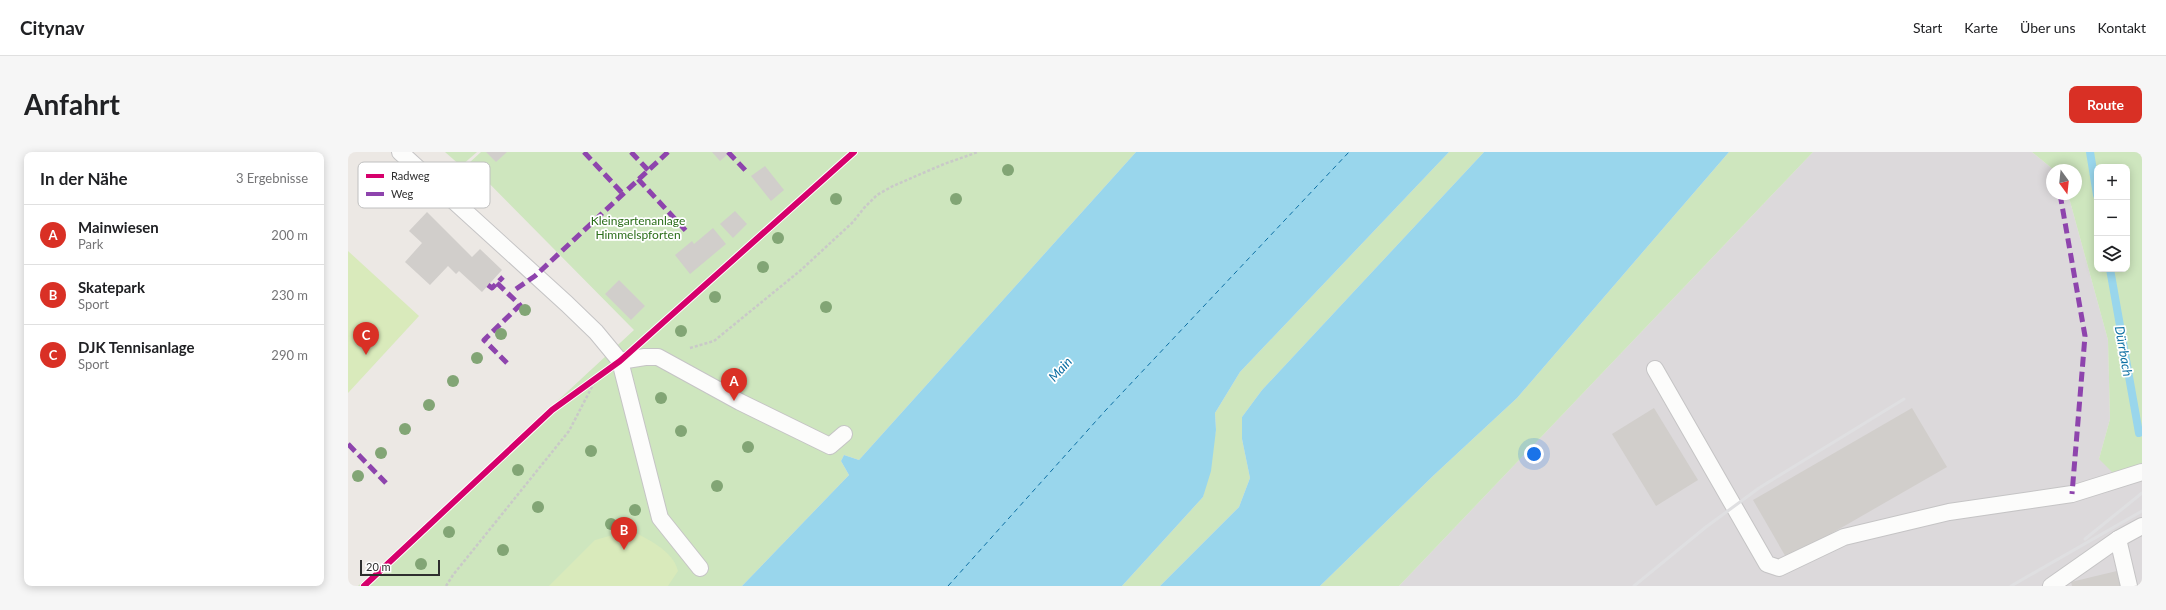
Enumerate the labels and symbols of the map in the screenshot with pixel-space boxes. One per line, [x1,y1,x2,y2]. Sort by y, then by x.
legend [358,162,490,208]
north arrow [2046,164,2082,200]
text: Radweg [391,169,430,182]
text: Weg [391,187,414,200]
park label: Kleingartenanlage Himmelspforten [591,213,685,242]
pin: C [353,322,379,355]
water label: Dürrbach [2112,324,2136,378]
water label: Main [1045,353,1075,385]
pin: A [721,368,747,401]
your location [1524,444,1544,464]
pin: B [611,517,637,550]
scale bar [360,558,440,577]

